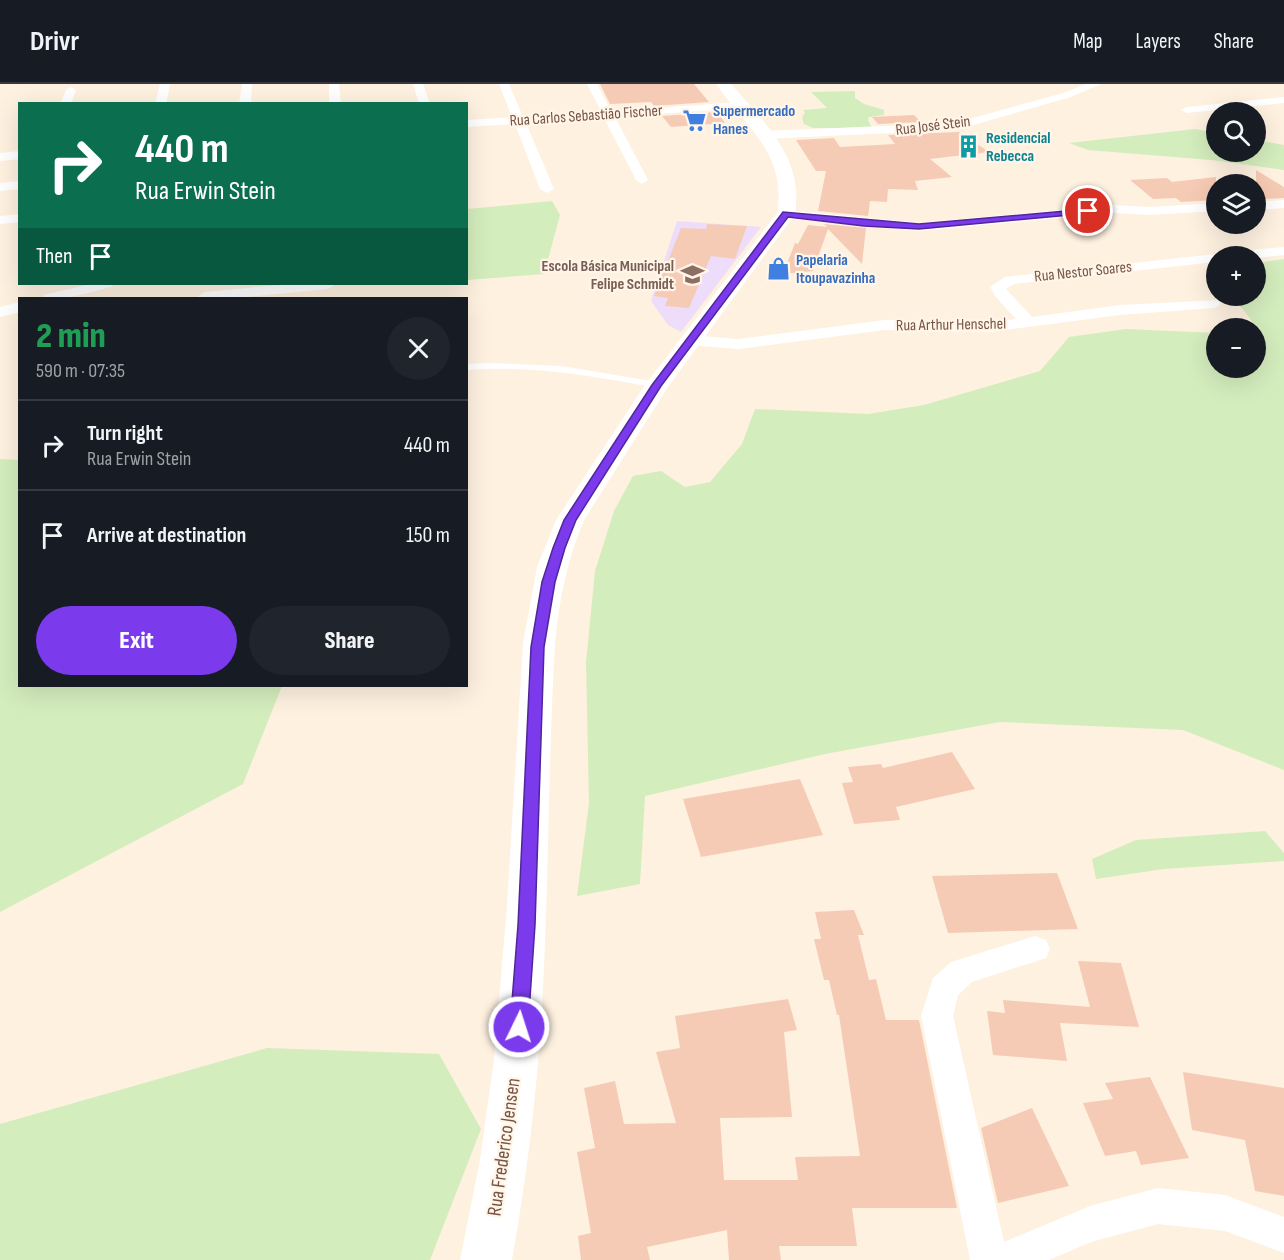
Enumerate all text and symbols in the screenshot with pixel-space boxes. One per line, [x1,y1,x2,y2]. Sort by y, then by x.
text: Drivr [30,25,79,58]
text: Map [1073,29,1102,54]
text: Layers [1135,29,1181,54]
text: Share [1214,29,1254,54]
street label: Rua Carlos Sebastião Fischer [509,101,663,131]
place label: Supermercado Hanes [713,102,795,139]
map controls [1206,102,1266,378]
button: search [1206,102,1266,162]
supermarket icon: Supermercado Hanes [682,107,708,133]
street label: Rua José Stein [894,112,972,140]
text: 440 m [135,124,229,175]
icon: right [36,126,114,204]
place label: Residencial Rebecca [986,129,1051,166]
building icon: Residencial Rebecca [955,134,981,160]
button: layers [1206,174,1266,234]
text: Rua Erwin Stein [135,175,276,207]
pin [1062,185,1113,236]
icon: arrive [1071,194,1104,227]
icon: arrive [84,240,117,273]
text: Then [36,243,72,270]
button: + [1206,246,1266,306]
place label: Papelaria Itoupavazinha [796,251,875,288]
shop icon: Papelaria Itoupavazinha [765,256,791,282]
place label: Escola Básica Municipal Felipe Schmidt [541,257,674,294]
street label: Rua Nestor Soares [1033,257,1133,287]
school or university icon: Escola Básica Municipal Felipe Schmidt [679,262,705,288]
text: 2 min [36,315,106,358]
street label: Rua Arthur Henschel [896,315,1006,335]
button: close [387,317,450,380]
button: − [1206,318,1266,378]
text: 590 m · 07:35 [36,359,125,383]
text: Turn right [87,420,163,447]
icon: right [36,429,69,462]
text: 440 m [404,432,450,459]
text: Rua Erwin Stein [87,447,191,471]
icon: arrive [36,519,69,552]
text: Arrive at destination [87,522,246,549]
text: 150 m [406,522,450,549]
button: Exit [36,606,237,675]
button: Share [249,606,450,675]
position arrow [487,995,551,1059]
street label: Rua Frederico Jensen [482,1076,526,1218]

